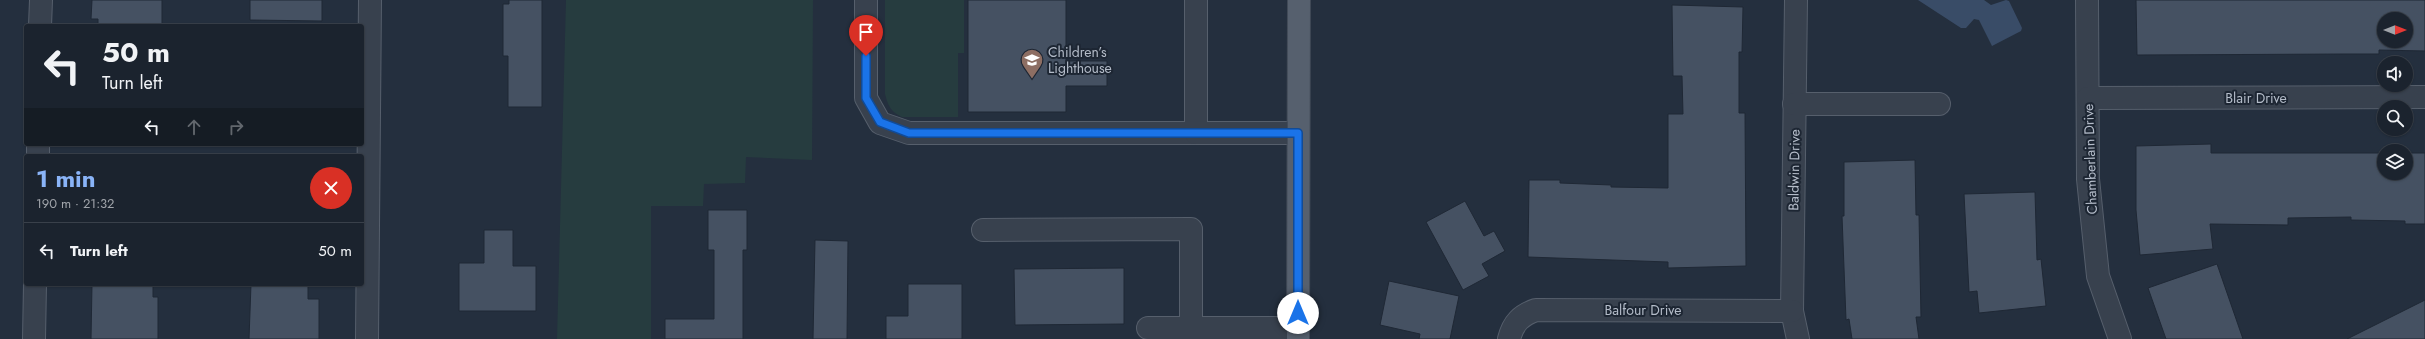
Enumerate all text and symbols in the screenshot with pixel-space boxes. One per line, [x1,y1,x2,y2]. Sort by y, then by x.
north arrow [2377,12,2413,48]
map controls [2377,12,2413,180]
pin [849,15,883,56]
icon: arrive [855,21,877,43]
text: 50 m [102,32,170,73]
icon: left [36,40,88,92]
place label: Children’s Lighthouse [1048,42,1112,78]
school or university icon: Children’s Lighthouse [1019,47,1045,80]
button: sound [2377,56,2413,92]
text: Turn left [102,70,162,96]
street label: Blair Drive [2225,88,2287,108]
button: search [2377,100,2413,136]
street label: Chamberlain Drive [2078,103,2102,215]
icon: left [141,116,163,138]
icon: ahead [183,116,205,138]
icon: right [225,116,247,138]
street label: Baldwin Drive [1783,129,1805,211]
button: layers [2377,144,2413,180]
text: 1 min [36,161,96,196]
button: close [310,167,352,209]
text: 190 m · 21:32 [36,194,115,213]
icon: left [36,240,58,262]
text: Turn left [70,240,128,262]
text: 50 m [318,240,352,262]
position arrow [1277,292,1319,334]
street label: Balfour Drive [1605,300,1681,320]

